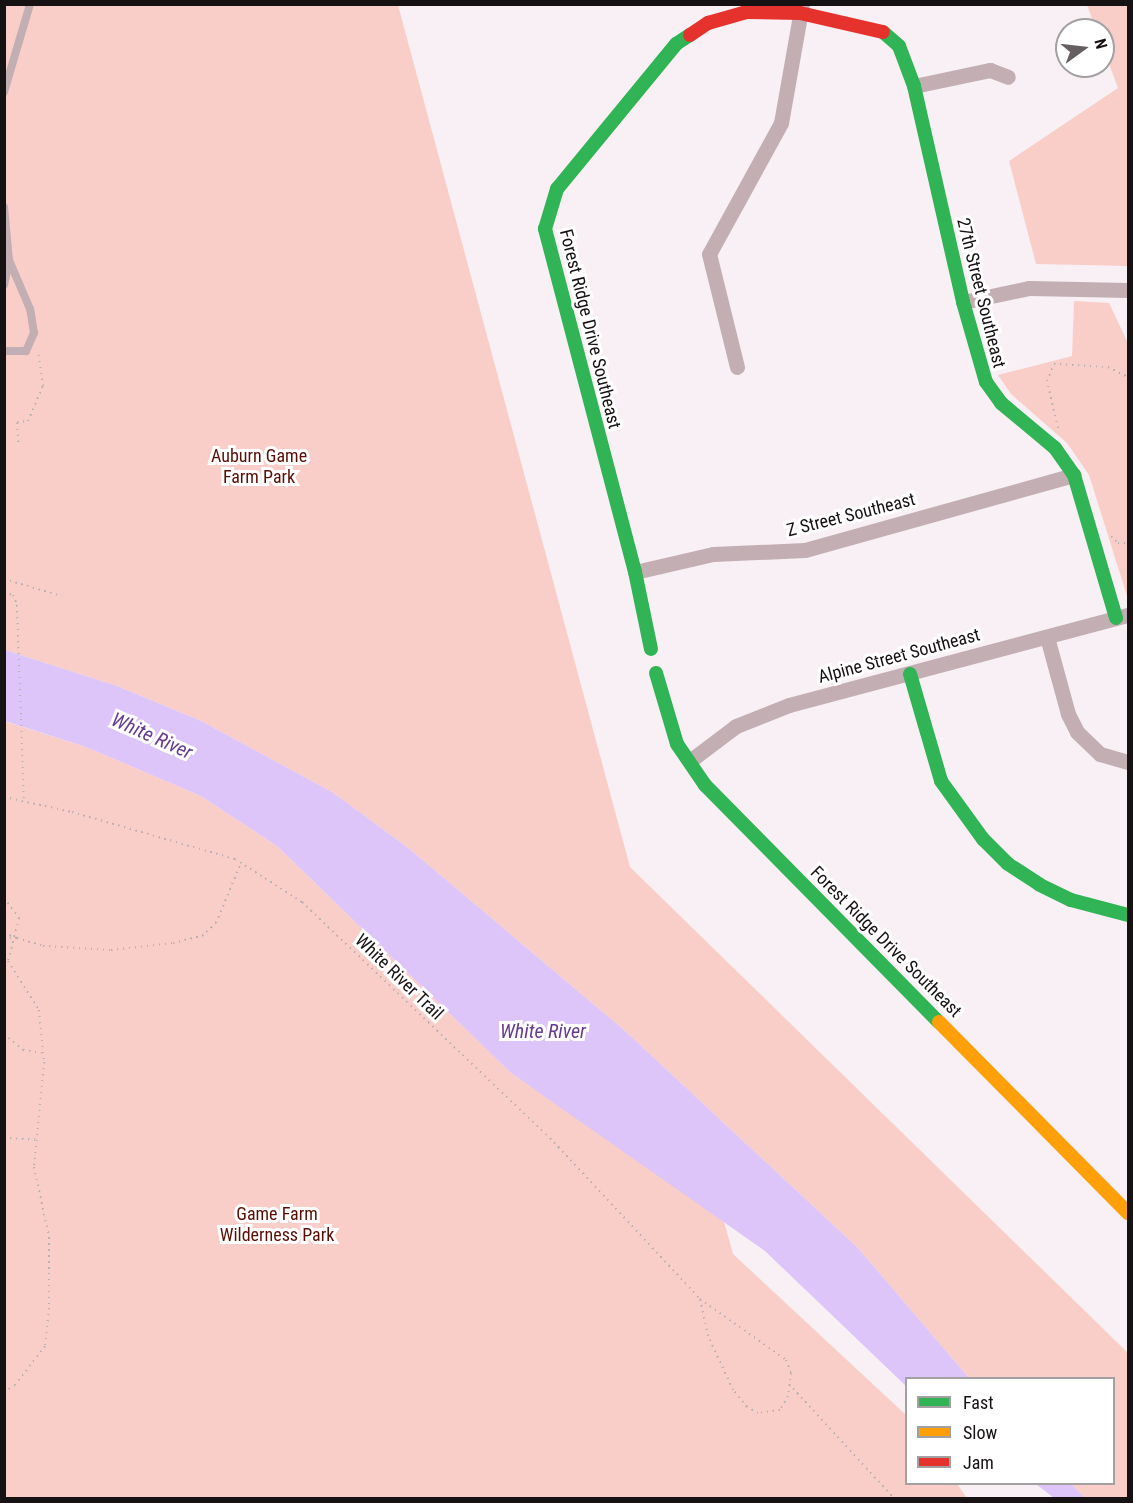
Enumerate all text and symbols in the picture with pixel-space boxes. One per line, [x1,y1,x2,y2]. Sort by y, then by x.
north arrow [1055,18,1115,78]
text: N [1090,37,1111,51]
street label: 27th Street Southeast [952,216,1010,370]
street label: Forest Ridge Drive Southeast [555,227,625,431]
park label: Auburn Game Farm Park [211,446,307,488]
street label: Z Street Southeast [785,489,917,541]
street label: Alpine Street Southeast [816,624,982,688]
water label: White River [108,708,196,764]
street label: Forest Ridge Drive Southeast [806,862,966,1022]
street label: White River Trail [350,929,448,1025]
water label: White River [500,1019,586,1043]
park label: Game Farm Wilderness Park [220,1204,334,1246]
legend [905,1377,1115,1485]
text: Fast [963,1392,994,1413]
text: Slow [963,1422,997,1443]
text: Jam [963,1452,994,1473]

